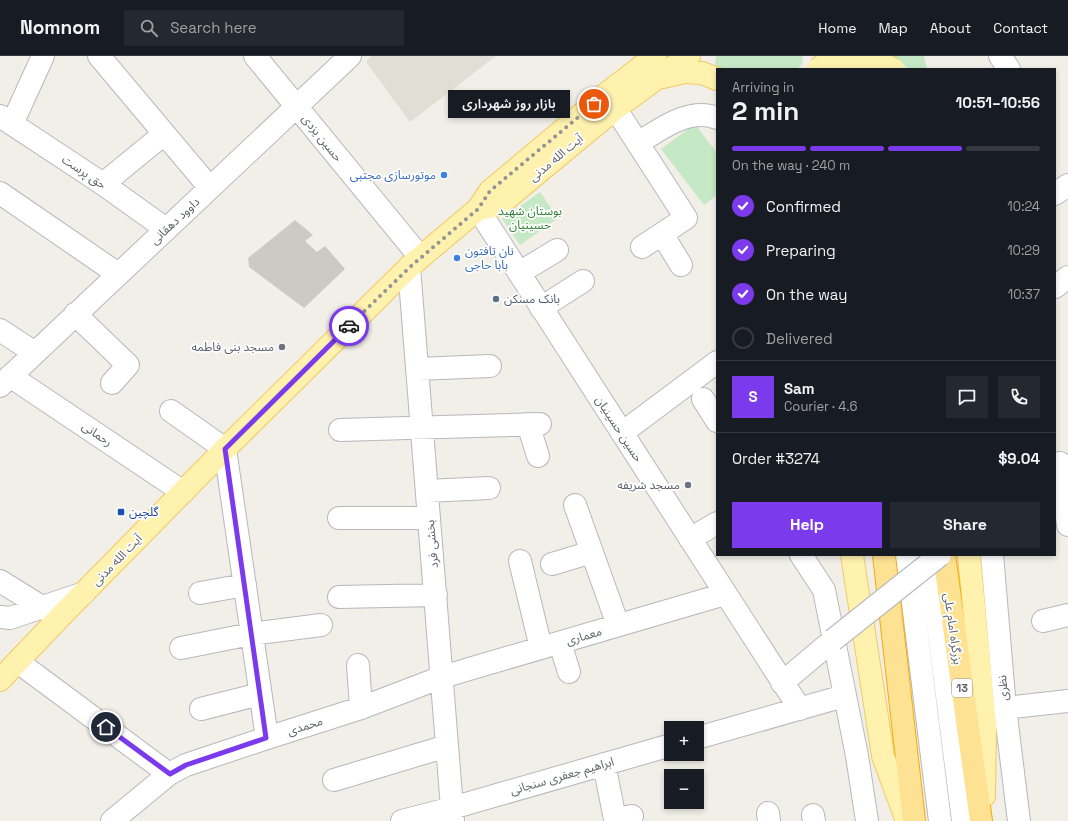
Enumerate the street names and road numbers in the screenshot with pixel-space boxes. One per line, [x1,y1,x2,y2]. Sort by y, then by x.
street label: حسین یزدی [298,111,346,165]
street label: آیت الله مدنی [526,130,587,185]
street label: حق پرست [59,151,109,193]
street label: داوود دهقانی [147,194,203,248]
street label: حسین حسینیان [592,393,646,465]
street label: رحمانی [79,418,115,450]
street label: بخشی فرد [422,519,442,569]
street label: آیت الله مدنی [88,530,146,589]
street label: بزرگراه امام علی [939,592,966,666]
street label: معماری [564,623,604,649]
street label: نظری [994,675,1012,701]
road number: 13 [952,679,972,697]
street label: محمدی [285,713,325,739]
street label: ابراهیم جعفری سنجانی [508,753,616,799]

